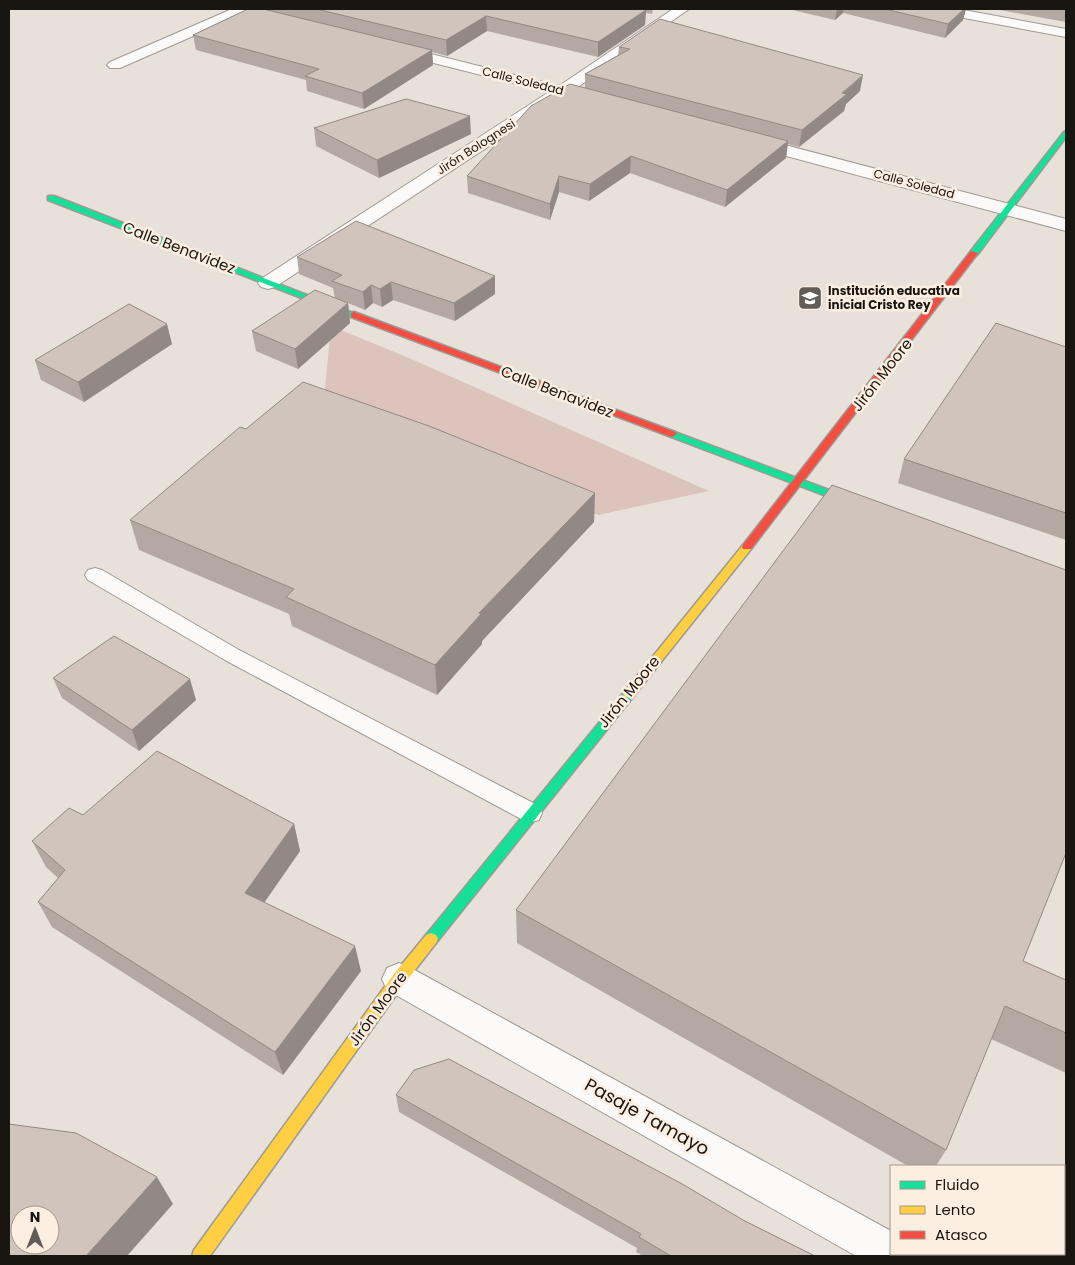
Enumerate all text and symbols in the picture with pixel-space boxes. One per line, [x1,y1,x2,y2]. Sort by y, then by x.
street label: Calle Soledad [481,62,566,99]
street label: Jirón Bolognesi [433,115,518,178]
street label: Calle Soledad [872,165,957,203]
street label: Calle Benavidez [120,216,239,279]
place label: Institución educativa inicial Cristo Rey [828,282,960,313]
school or university icon: Institución educativa inicial Cristo Rey [797,285,823,311]
street label: Jirón Moore [846,334,917,416]
street label: Calle Benavidez [498,360,617,423]
street label: Jirón Moore [593,651,664,732]
street label: Jirón Moore [343,967,412,1050]
street label: Pasaje Tamayo [580,1072,714,1161]
legend [890,1165,1065,1255]
text: Fluido [935,1174,979,1195]
text: Lento [935,1199,975,1220]
north arrow [10,1205,60,1255]
text: N [30,1207,40,1227]
text: Atasco [935,1224,987,1245]

